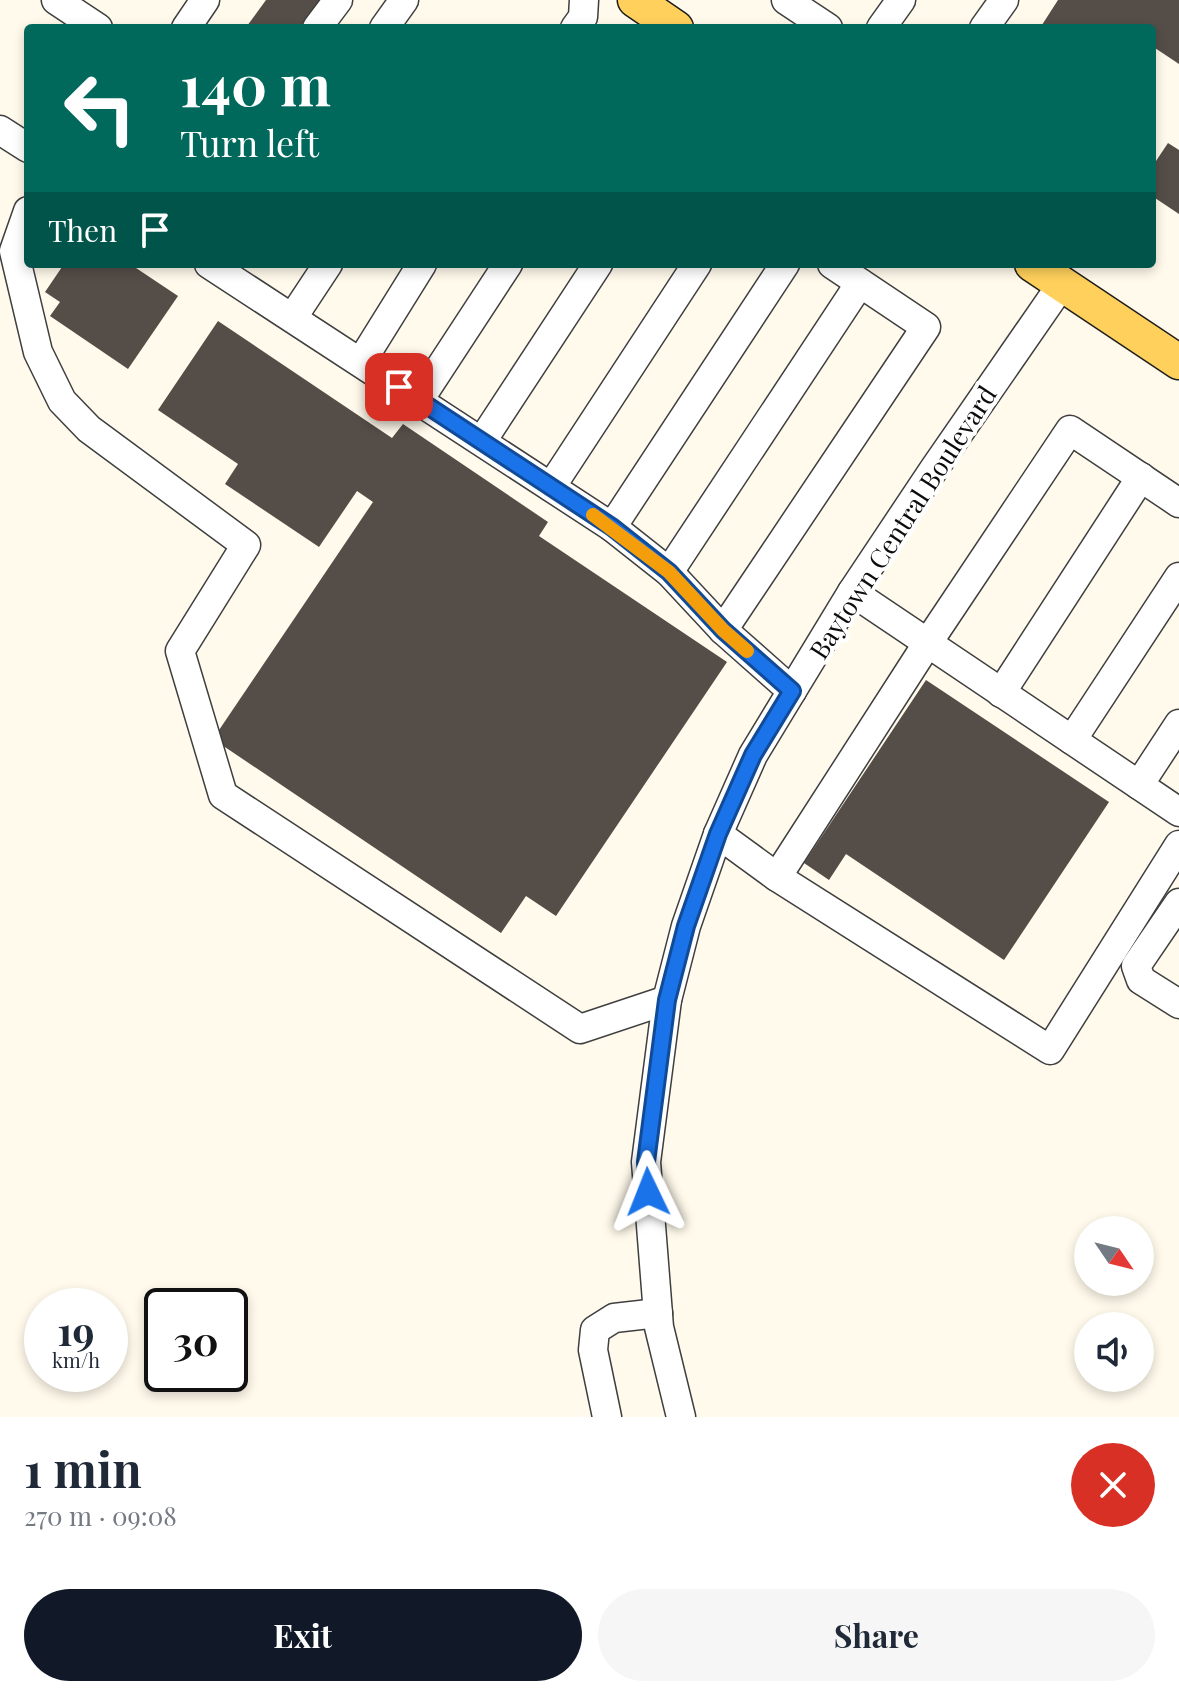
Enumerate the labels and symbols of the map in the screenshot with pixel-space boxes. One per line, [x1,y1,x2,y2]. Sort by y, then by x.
pin [365,353,433,421]
street label: Baytown Central Boulevard [800,379,1004,665]
position arrow [606,1150,690,1234]
north arrow [1074,1216,1154,1296]
speed limit sign: 30 [144,1288,248,1392]

